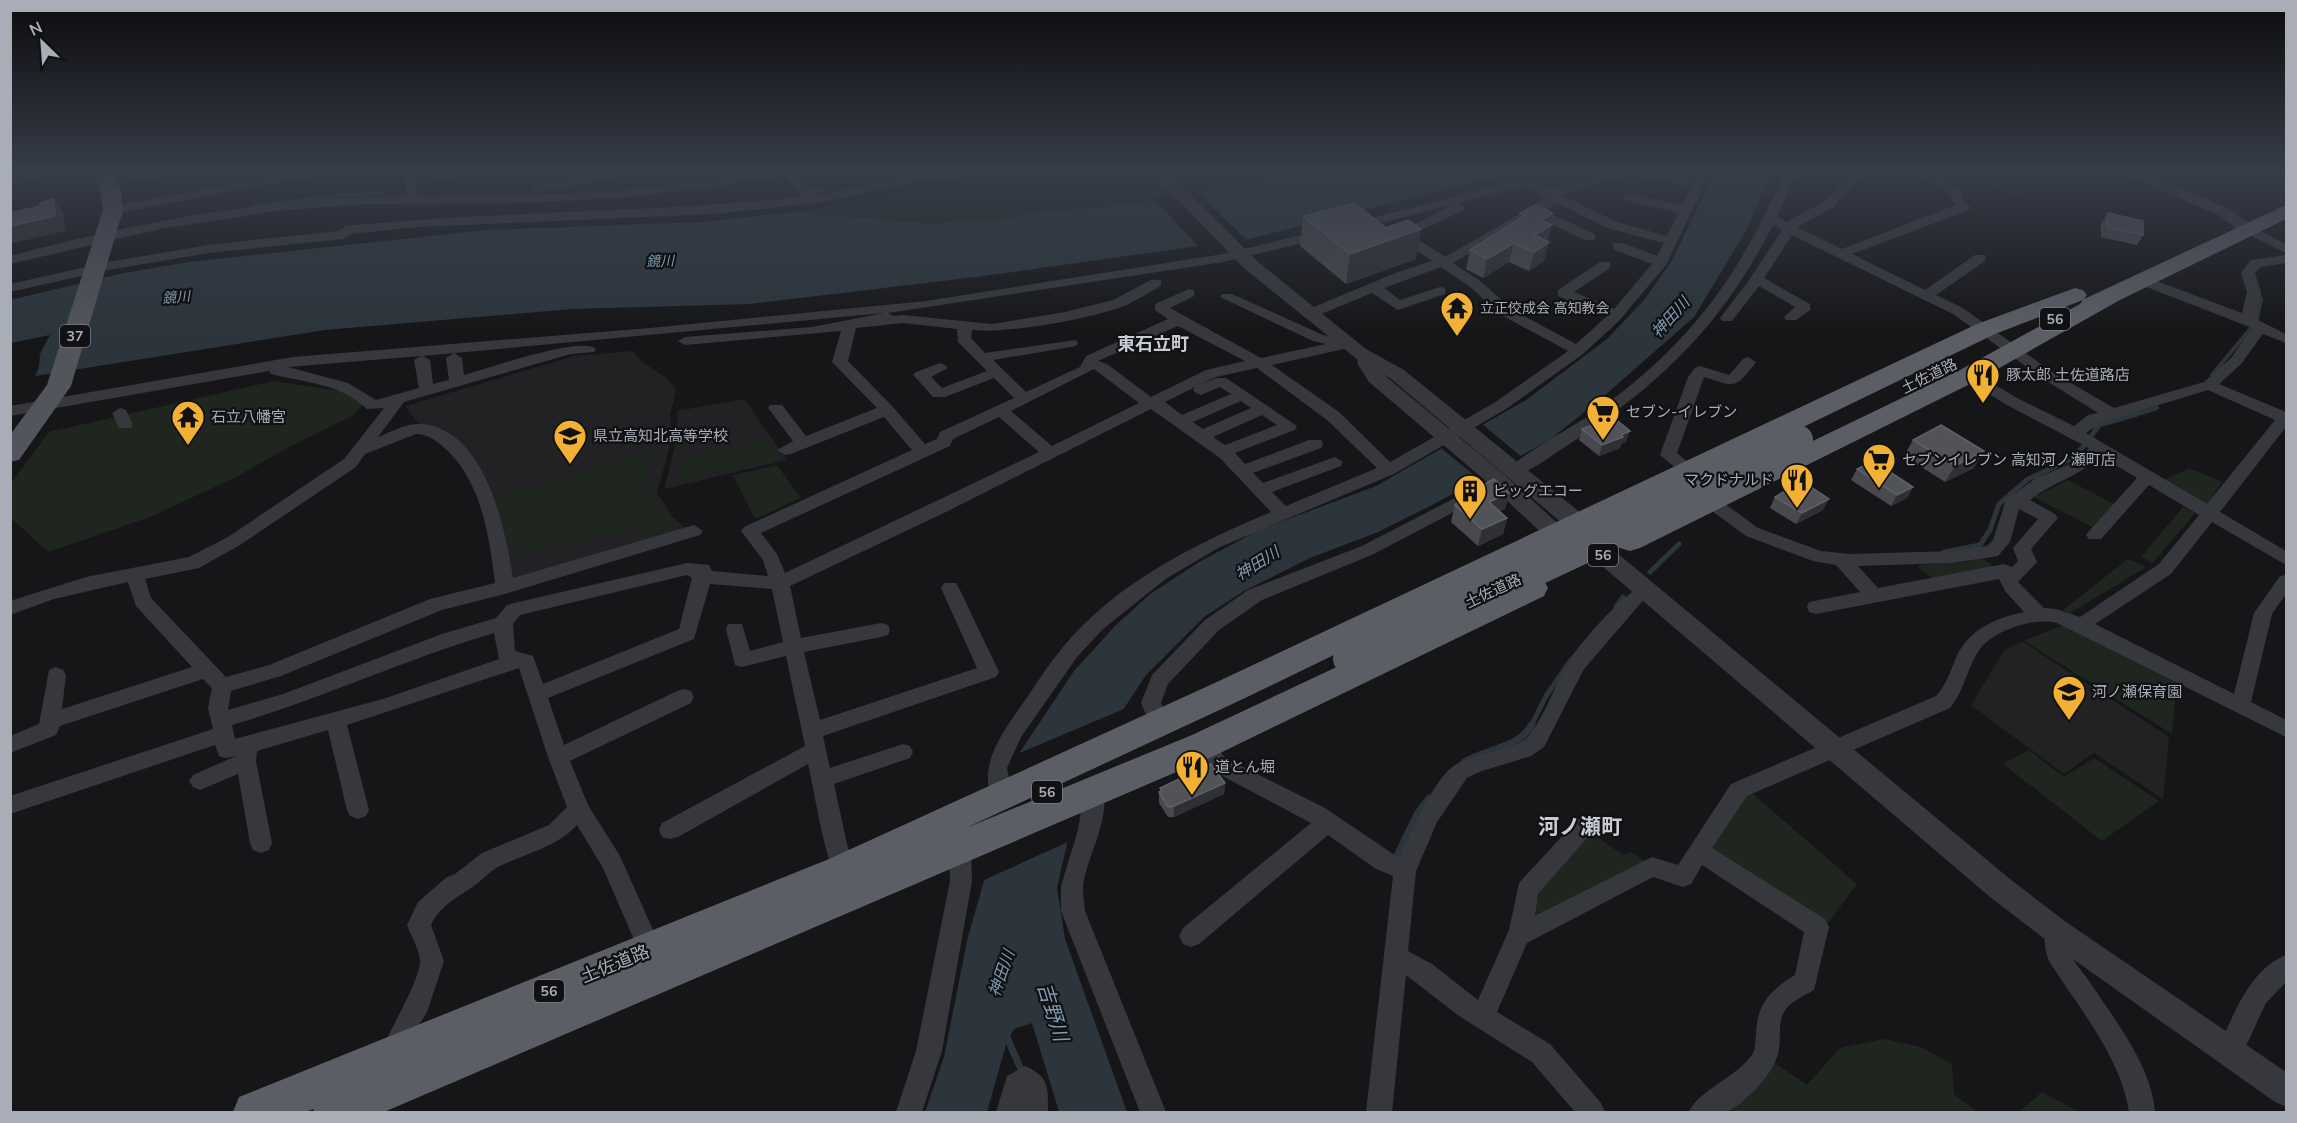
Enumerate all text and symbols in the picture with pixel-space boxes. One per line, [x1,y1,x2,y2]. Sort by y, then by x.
north arrow [12,12,72,72]
text: N [26,17,46,42]
water label: 鏡川 [646,251,676,271]
water label: 鏡川 [161,287,193,308]
temple icon: 立正佼成会 高知教会 [1439,290,1475,337]
water label: 神田川 [1647,291,1696,343]
place label: 立正佼成会 高知教会 [1480,299,1610,318]
road number: 56 [2040,308,2070,330]
road number: 37 [60,325,90,347]
district label: 東石立町 [1117,332,1189,356]
street label: 土佐道路 [1898,354,1960,398]
restaurant icon: 豚太郎 土佐道路店 [1965,357,2001,404]
place label: 豚太郎 土佐道路店 [2006,365,2130,385]
supermarket icon: セブン-イレブン [1585,394,1621,441]
temple icon: 石立八幡宮 [170,399,206,446]
place label: セブン-イレブン [1626,402,1737,422]
place label: 石立八幡宮 [211,407,286,427]
school or university icon: 県立高知北高等学校 [552,418,588,465]
place label: 県立高知北高等学校 [593,426,728,446]
supermarket icon: セブンイレブン 高知河ノ瀬町店 [1861,442,1897,489]
place label: セブンイレブン 高知河ノ瀬町店 [1902,450,2116,470]
restaurant icon: マクドナルド [1779,462,1815,509]
place label: マクドナルド [1684,470,1774,490]
building icon: ビッグエコー [1452,473,1488,520]
place label: ビッグエコー [1493,481,1583,501]
water label: 神田川 [1231,541,1285,586]
road number: 56 [1588,544,1618,566]
street label: 土佐道路 [1462,569,1524,613]
school or university icon: 河ノ瀬保育園 [2051,674,2087,721]
place label: 河ノ瀬保育園 [2092,682,2182,702]
restaurant icon: 道とん堀 [1174,749,1210,796]
place label: 道とん堀 [1215,757,1275,777]
road number: 56 [1032,781,1062,803]
district label: 河ノ瀬町 [1538,813,1622,841]
street label: 土佐道路 [577,939,653,989]
water label: 神田川 [984,945,1021,1000]
road number: 56 [534,980,564,1002]
water label: 吉野川 [1031,980,1075,1047]

